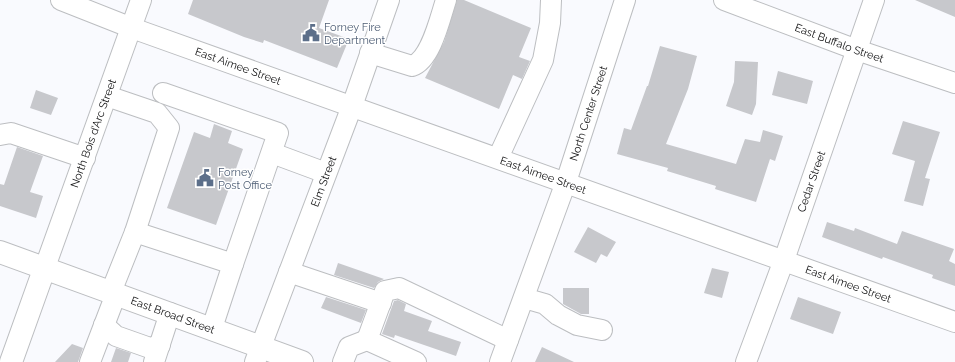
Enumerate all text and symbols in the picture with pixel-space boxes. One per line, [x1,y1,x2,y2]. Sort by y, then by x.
place label: Forney Fire Department [324,21,386,47]
street label: East Buffalo Street [793,21,886,66]
public building icon: Forney Fire Department [301,23,321,43]
street label: East Aimee Street [193,45,283,88]
street label: North Center Street [567,64,610,163]
street label: North Bois d’Arc Street [68,77,119,190]
street label: Cedar Street [795,149,828,214]
street label: Elm Street [308,154,339,209]
street label: East Aimee Street [498,154,588,197]
place label: Forney Post Office [218,166,272,192]
public building icon: Forney Post Office [195,168,215,188]
street label: East Aimee Street [803,263,893,306]
street label: East Broad Street [129,294,217,337]

